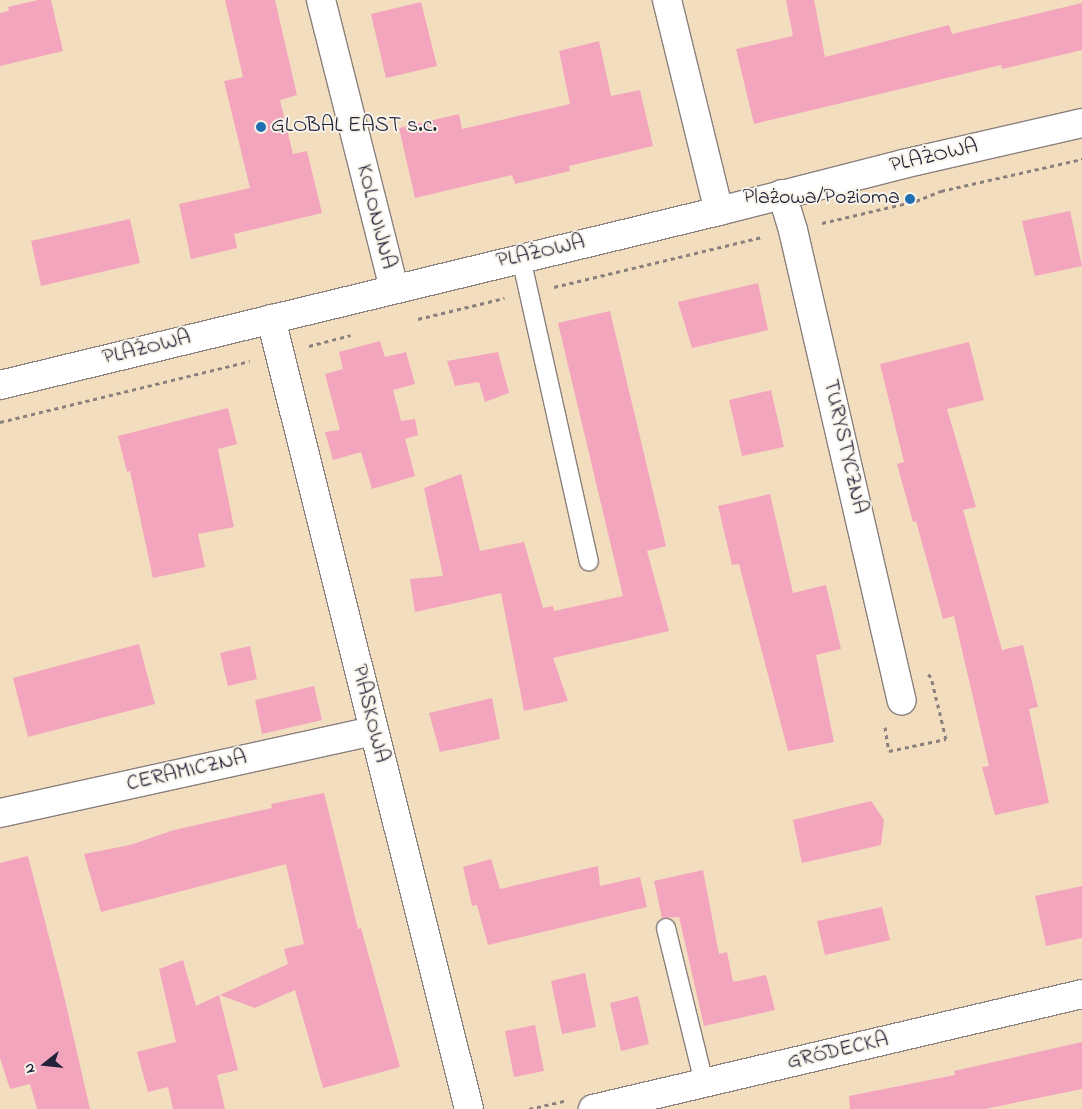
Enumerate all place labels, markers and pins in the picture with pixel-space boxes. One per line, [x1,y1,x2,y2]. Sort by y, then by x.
place label: GLOBAL EAST s.c. [271,114,437,140]
marker: GLOBAL EAST s.c. [255,121,267,133]
place label: Plażowa/Pozioma [743,186,900,212]
marker: Plażowa/Pozioma [904,193,916,205]

